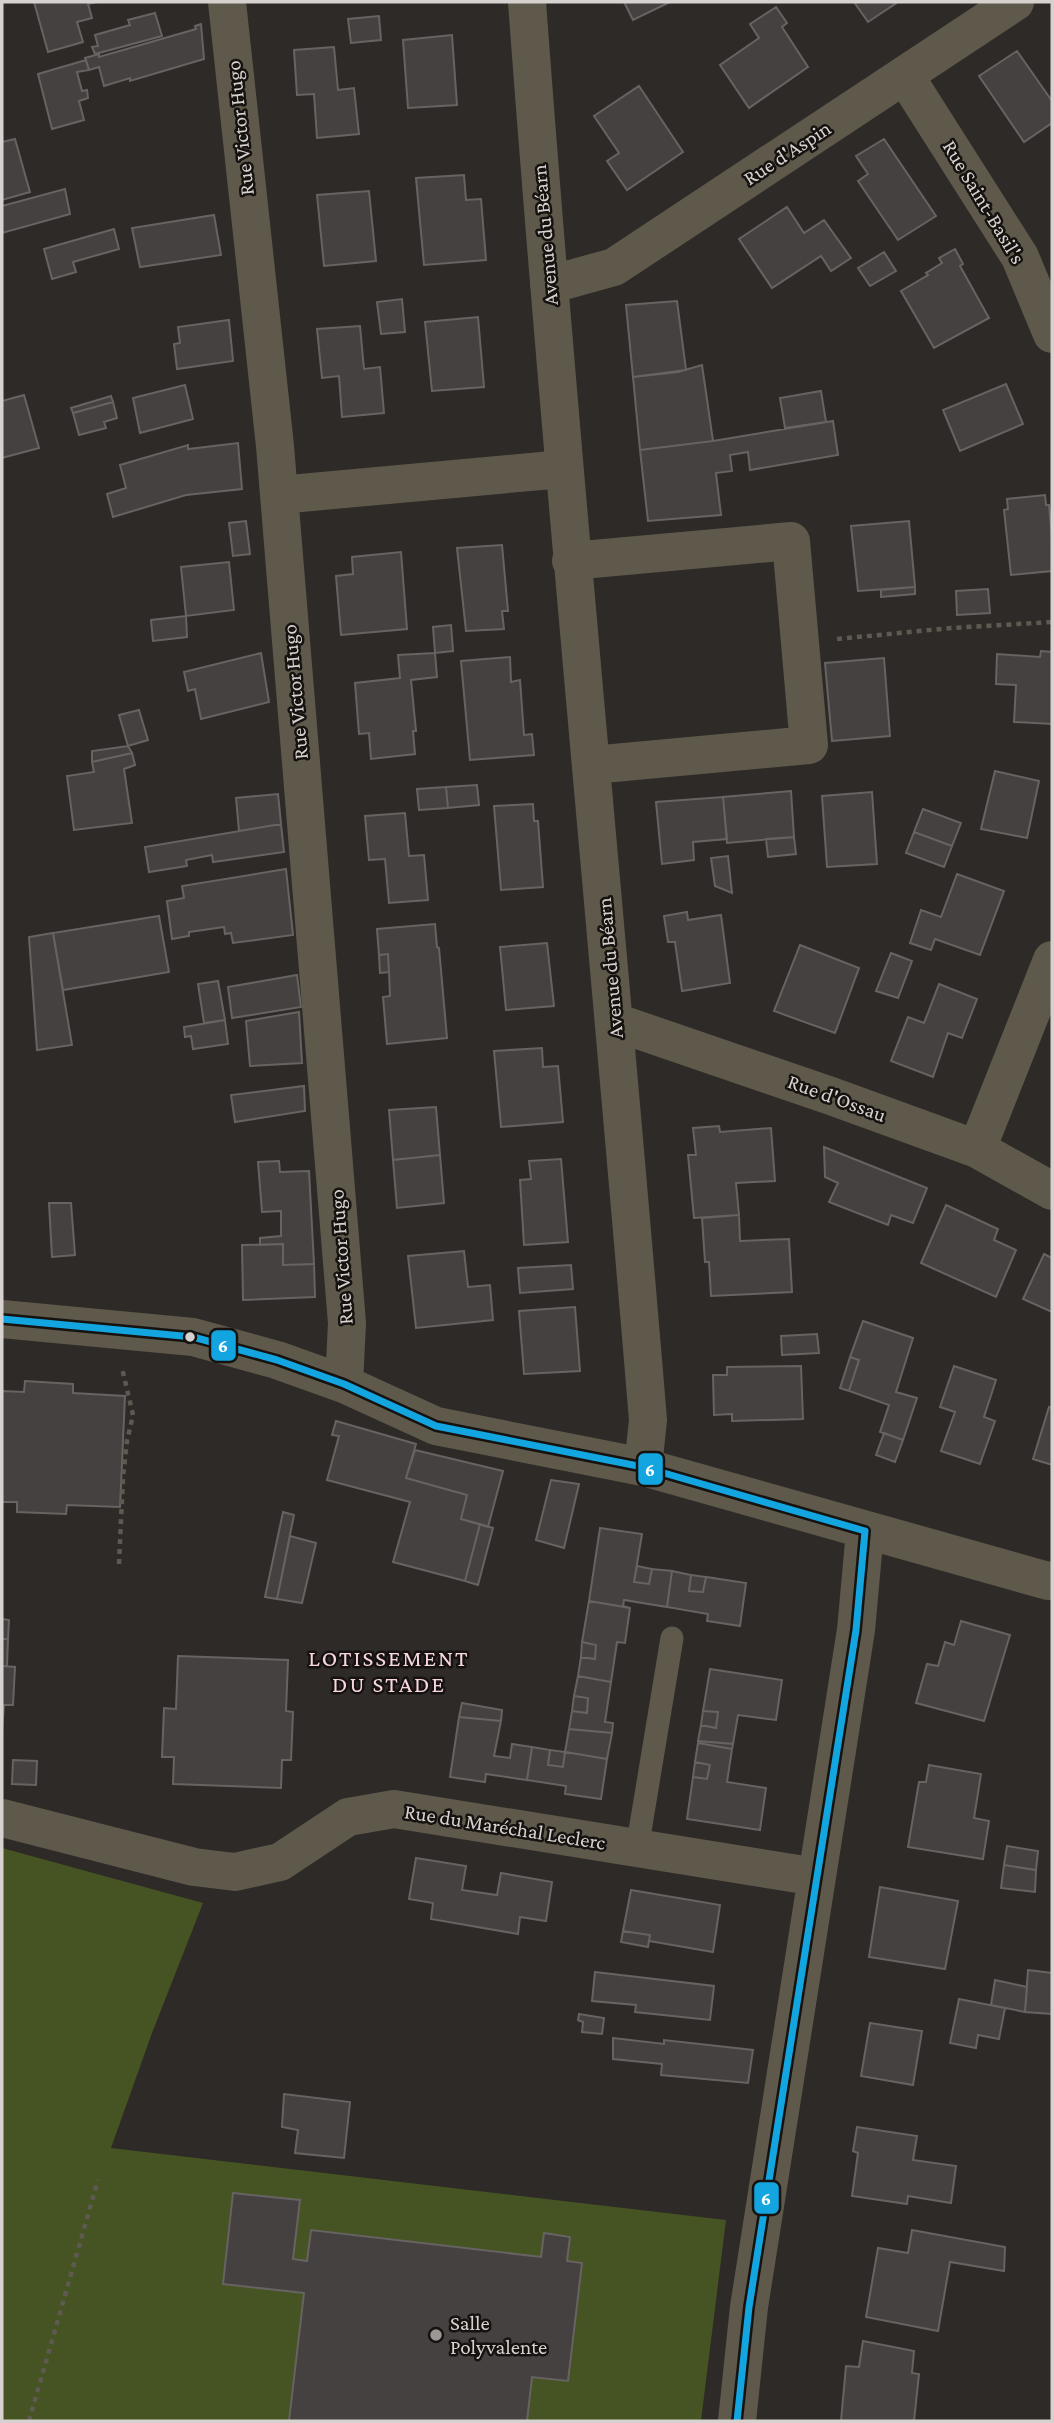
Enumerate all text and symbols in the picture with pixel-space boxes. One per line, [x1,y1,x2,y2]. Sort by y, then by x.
street label: Rue Victor Hugo [221,59,259,197]
street label: Rue d'Aspin [739,116,835,190]
street label: Rue Saint-Basil's [938,136,1030,268]
street label: Avenue du Béarn [527,164,563,306]
street label: Rue Victor Hugo [277,623,313,761]
street label: Avenue du Béarn [592,897,628,1039]
street label: Rue d'Ossau [785,1069,889,1127]
street label: Rue Victor Hugo [324,1189,358,1325]
line badge: 6 [210,1329,237,1362]
unlabelled marker [183,1330,197,1344]
text: 6 [218,1335,228,1356]
line badge: 6 [637,1452,664,1486]
text: 6 [645,1459,655,1480]
district label: LOTISSEMENT DU STADE [308,1645,470,1697]
street label: Rue du Maréchal Leclerc [403,1799,607,1855]
line badge: 6 [753,2181,780,2215]
text: 6 [761,2188,771,2209]
place label: Salle Polyvalente [450,2311,547,2359]
marker: Salle Polyvalente [428,2327,444,2343]

